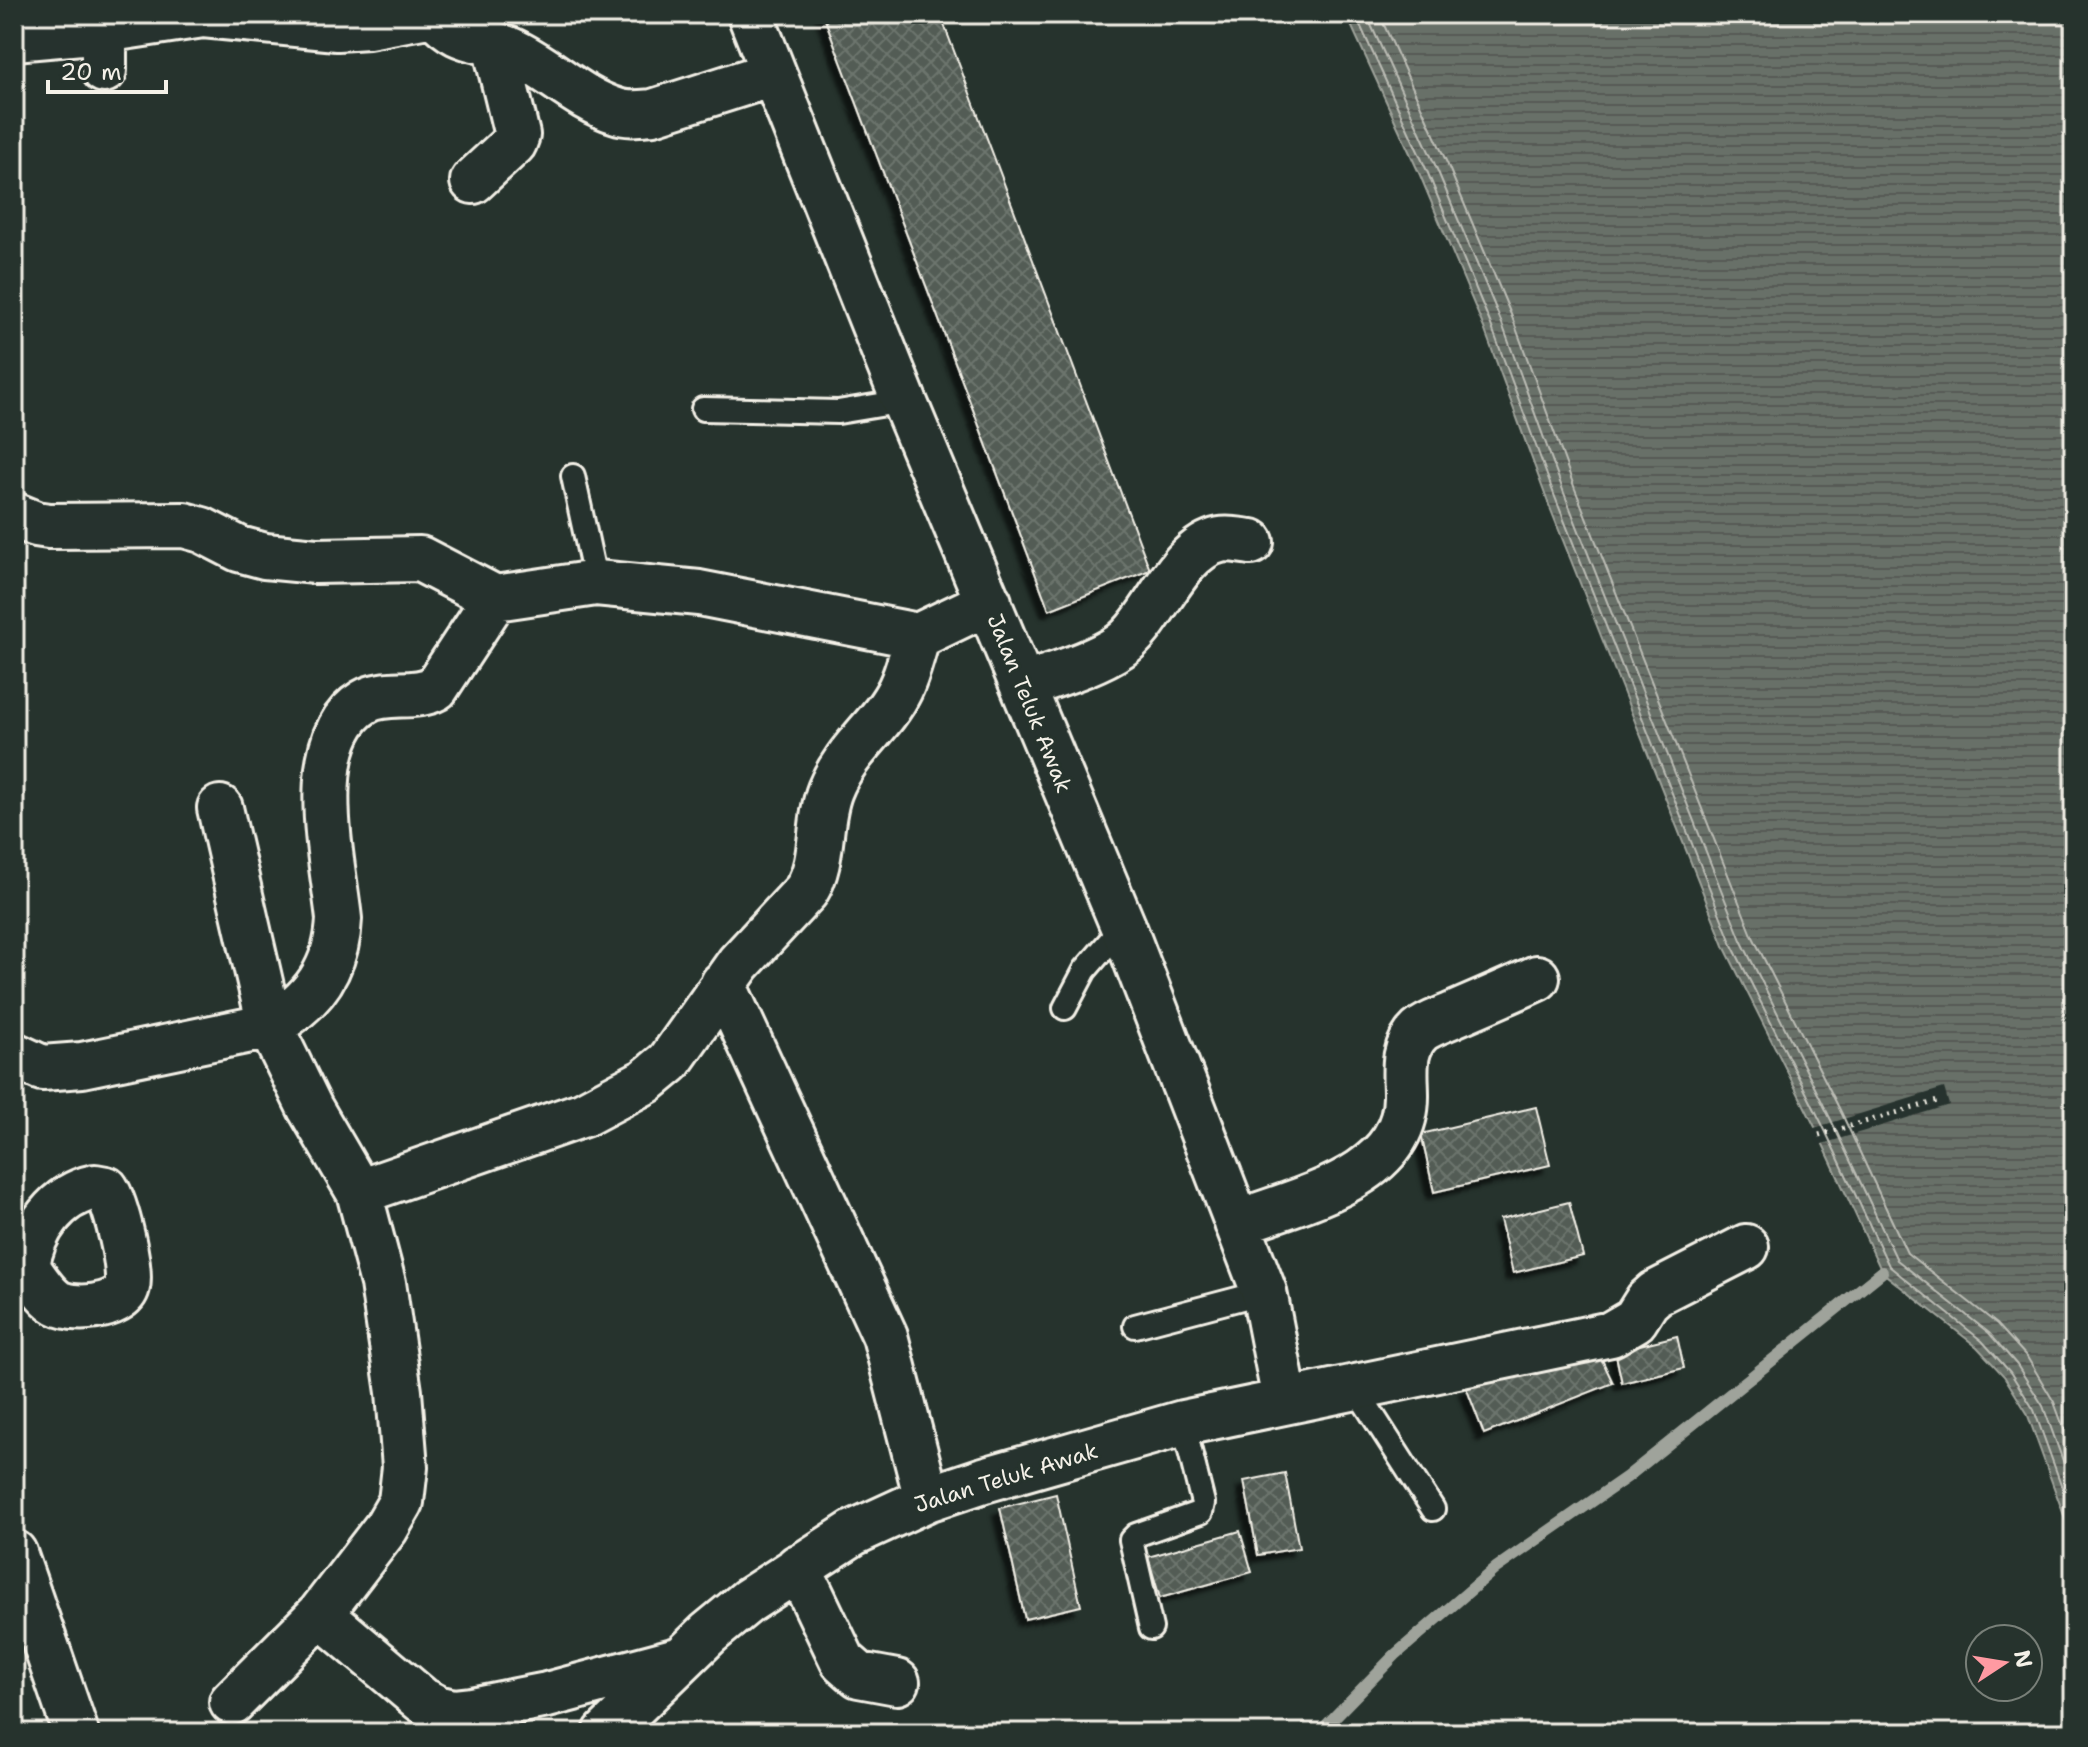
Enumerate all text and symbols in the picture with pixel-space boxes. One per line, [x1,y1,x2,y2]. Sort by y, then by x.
scale bar [48,44,166,94]
text: 20 m [60,56,122,88]
street label: Jalan Teluk Awak [980,609,1079,797]
street label: Jalan Teluk Awak [911,1436,1102,1519]
north arrow [1964,1623,2044,1703]
text: N [2007,1647,2039,1670]

